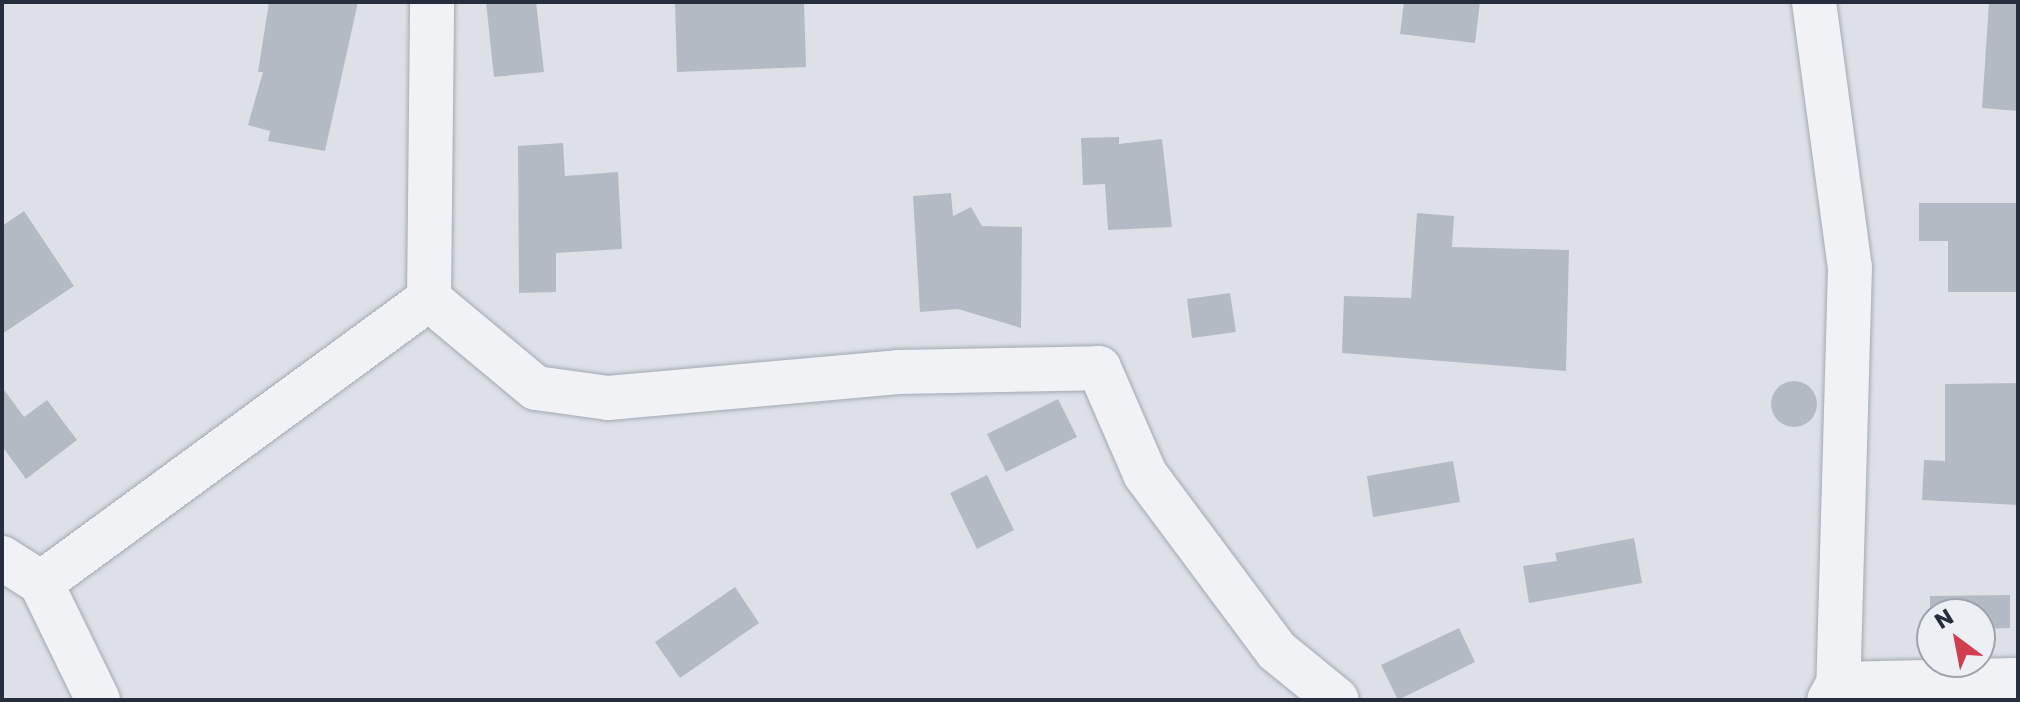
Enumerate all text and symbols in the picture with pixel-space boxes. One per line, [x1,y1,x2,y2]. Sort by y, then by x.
north arrow [1916,598,1996,678]
text: N [1929,601,1959,636]

